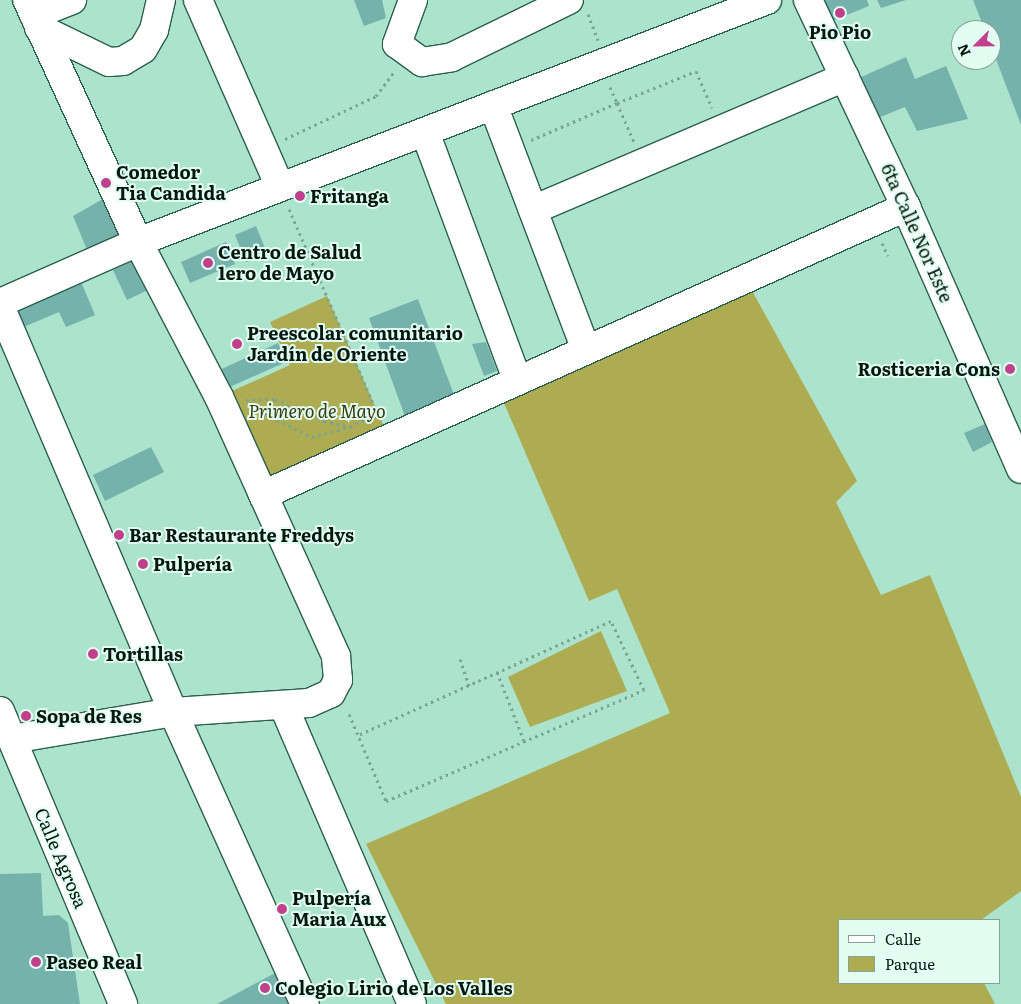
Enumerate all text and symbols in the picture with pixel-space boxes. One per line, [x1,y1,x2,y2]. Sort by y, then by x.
marker: Pio Pio [834,7,846,19]
north arrow [951,20,1001,70]
place label: Pio Pio [809,21,871,43]
text: N [952,41,975,60]
street label: 6ta Calle Nor Este [877,160,957,306]
place label: Comedor Tia Candida [116,162,226,204]
marker: Comedor Tia Candida [100,177,112,189]
place label: Fritanga [310,185,389,207]
marker: Fritanga [294,190,306,202]
place label: Centro de Salud 1ero de Mayo [218,242,362,284]
marker: Centro de Salud 1ero de Mayo [202,257,214,269]
place label: Preescolar comunitario Jardín de Oriente [247,323,463,366]
marker: Preescolar comunitario Jardín de Oriente [231,338,243,350]
place label: Rosticeria Cons [857,358,1000,380]
marker: Rosticeria Cons [1004,363,1016,375]
park label: Primero de Mayo [248,400,386,422]
place label: Bar Restaurante Freddys [129,524,354,546]
marker: Bar Restaurante Freddys [113,529,125,541]
place label: Pulpería [153,553,232,575]
marker: Pulpería [137,558,149,570]
place label: Tortillas [103,643,183,665]
marker: Tortillas [87,648,99,660]
place label: Sopa de Res [36,705,142,727]
marker: Sopa de Res [20,710,32,722]
street label: Calle Agrosa [30,805,92,911]
place label: Pulpería Maria Aux [292,888,386,931]
marker: Pulpería Maria Aux [276,903,288,915]
legend [838,919,1001,984]
text: Calle [885,927,921,950]
place label: Paseo Real [46,951,142,973]
text: Parque [885,952,935,975]
marker: Paseo Real [30,956,42,968]
place label: Colegio Lirio de Los Valles [275,977,512,999]
marker: Colegio Lirio de Los Valles [259,982,271,994]

